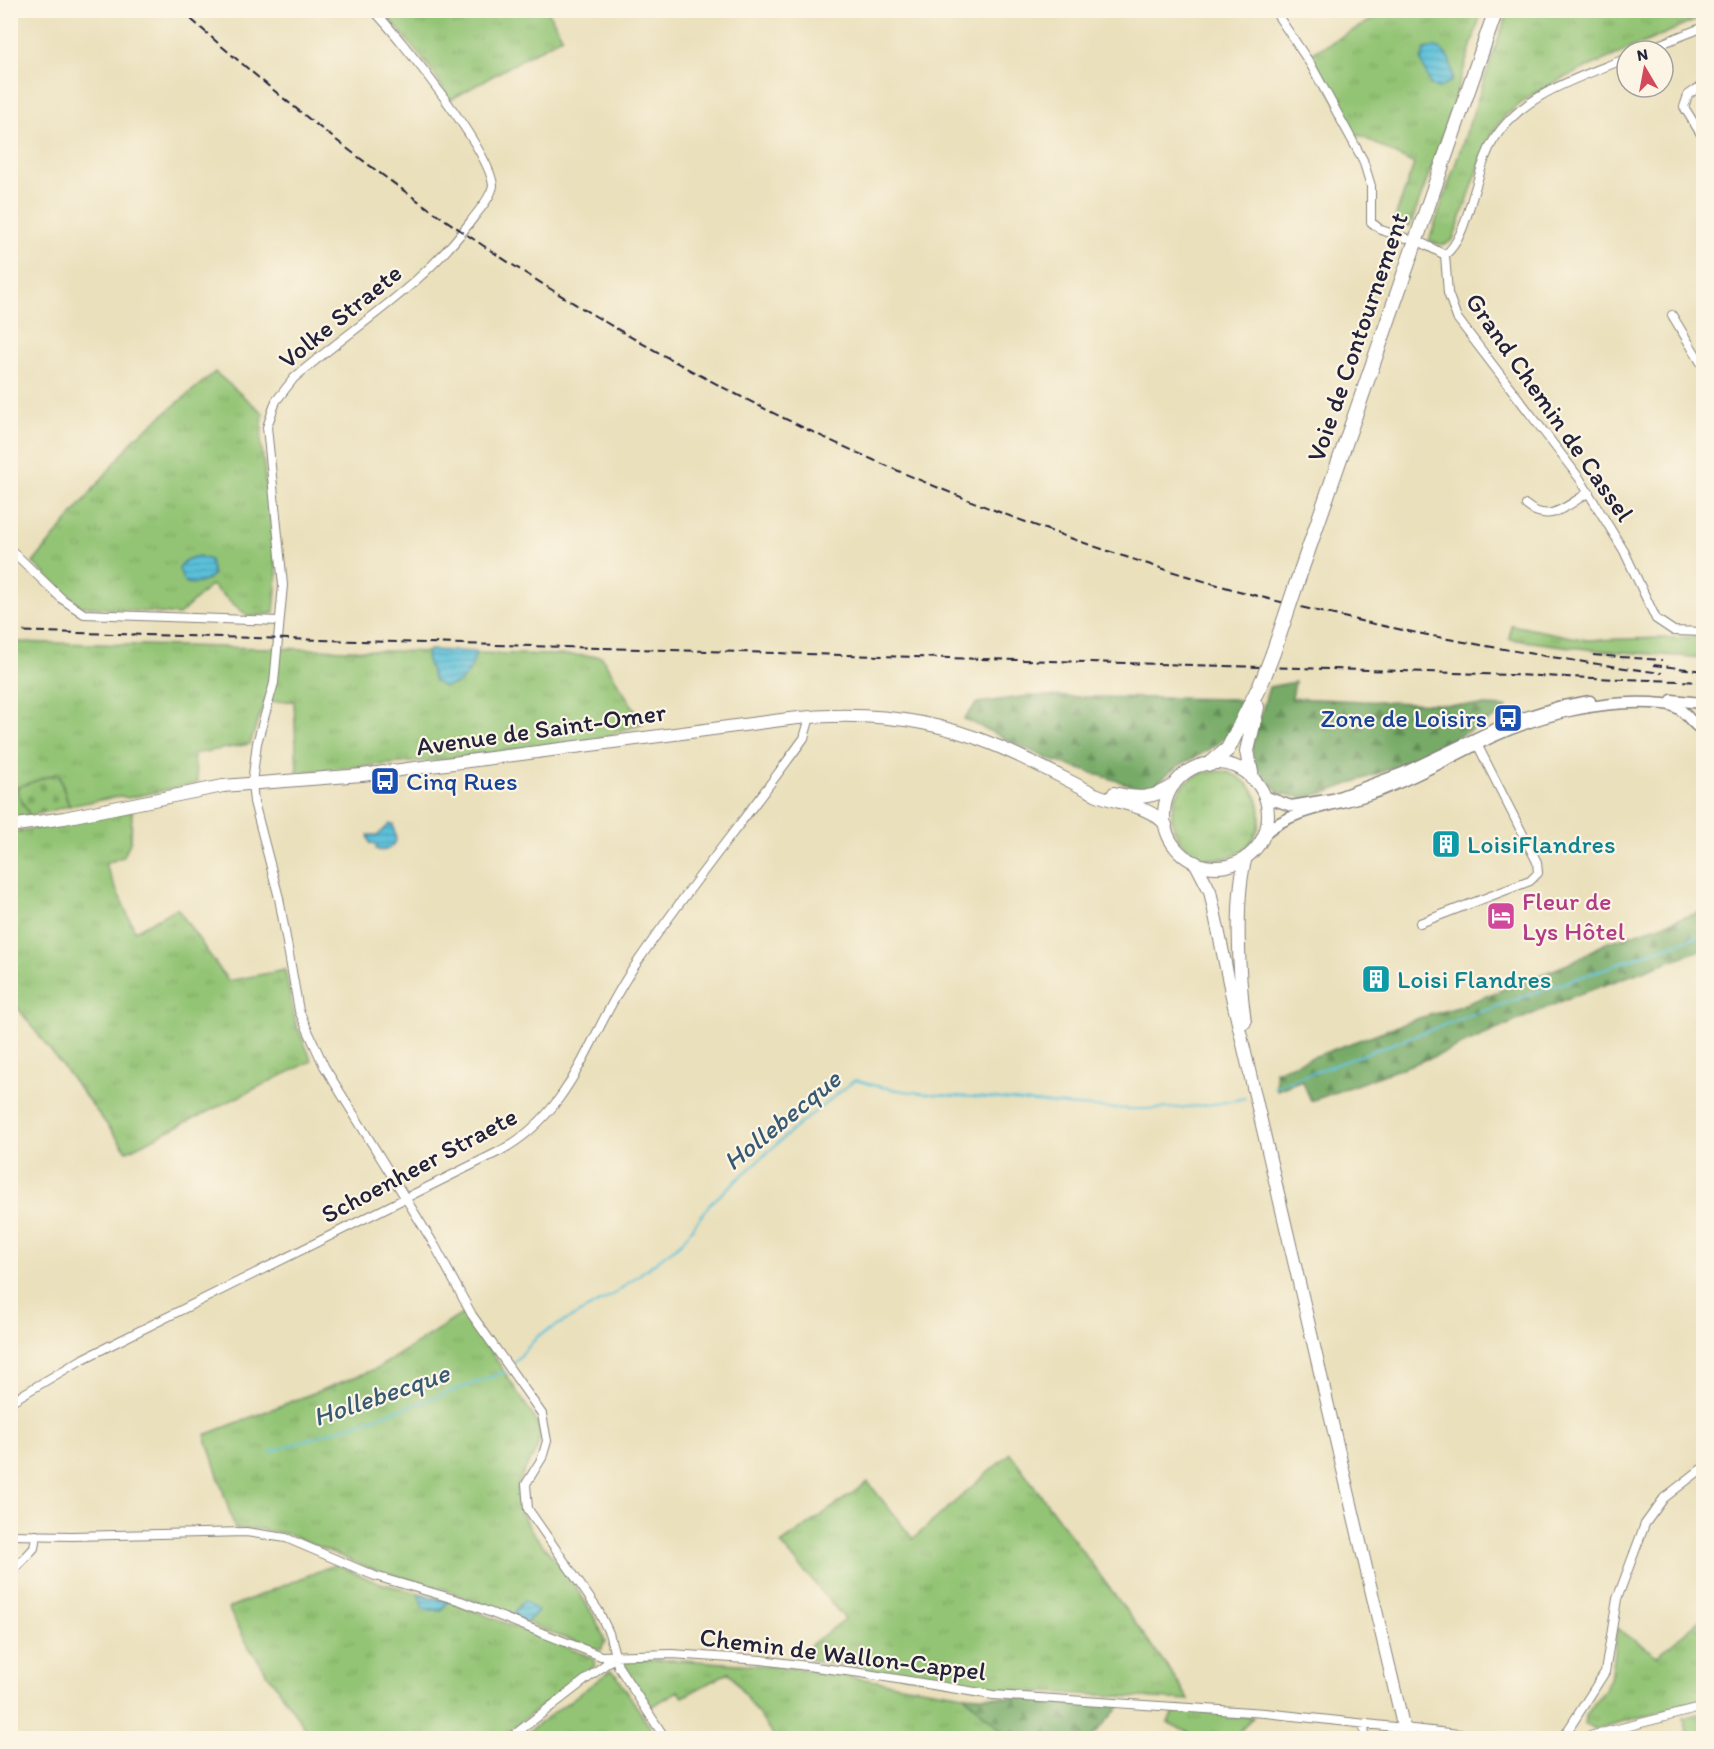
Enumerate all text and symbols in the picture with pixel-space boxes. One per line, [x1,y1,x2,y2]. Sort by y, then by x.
north arrow [1615,39,1675,99]
text: N [1636,44,1649,65]
street label: Voie de Contournement [1299,208,1415,466]
street label: Volke Straete [272,257,408,375]
street label: Grand Chemin de Cassel [1459,286,1641,528]
street label: Avenue de Saint-Omer [414,696,669,762]
place label: Zone de Loisirs [1320,702,1487,734]
bus stop icon: Zone de Loisirs [1492,702,1524,734]
bus stop icon: Cinq Rues [369,765,401,797]
place label: Cinq Rues [406,765,518,797]
building icon: LoisiFlandres [1430,828,1462,860]
place label: LoisiFlandres [1467,828,1616,860]
place label: Fleur de Lys Hôtel [1522,885,1625,947]
hotel icon: Fleur de Lys Hôtel [1485,900,1517,932]
building icon: Loisi Flandres [1360,963,1392,995]
place label: Loisi Flandres [1397,963,1551,995]
water label: Hollebecque [716,1061,848,1177]
street label: Schoenheer Straete [316,1100,522,1230]
water label: Hollebecque [308,1355,454,1433]
street label: Chemin de Wallon-Cappel [698,1621,988,1687]

